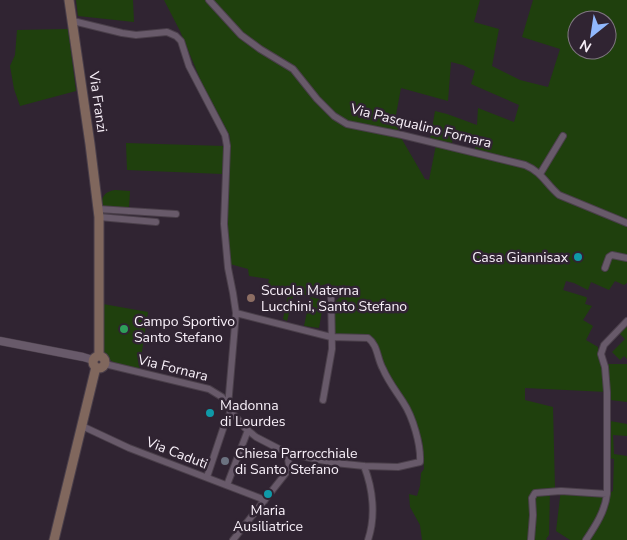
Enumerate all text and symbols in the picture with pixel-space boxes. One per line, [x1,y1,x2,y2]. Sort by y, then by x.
north arrow [567,10,617,60]
text: N [576,35,595,57]
street label: Via Franzi [84,69,112,134]
street label: Via Pasqualino Fornara [348,99,494,153]
place label: Casa Giannisax [472,248,569,267]
marker: Casa Giannisax [572,251,584,263]
place label: Scuola Materna Lucchini, Santo Stefano [261,281,407,316]
marker: Scuola Materna Lucchini, Santo Stefano [245,292,257,304]
place label: Campo Sportivo Santo Stefano [134,312,235,347]
marker: Campo Sportivo Santo Stefano [118,323,130,335]
street label: Via Fornara [135,350,210,386]
place label: Madonna di Lourdes [220,396,286,431]
marker: Madonna di Lourdes [204,407,216,419]
street label: Via Caduti [142,432,211,473]
place label: Chiesa Parrocchiale di Santo Stefano [235,444,357,479]
marker: Chiesa Parrocchiale di Santo Stefano [219,455,231,467]
marker: Maria Ausiliatrice [262,488,274,500]
place label: Maria Ausiliatrice [233,501,303,536]

